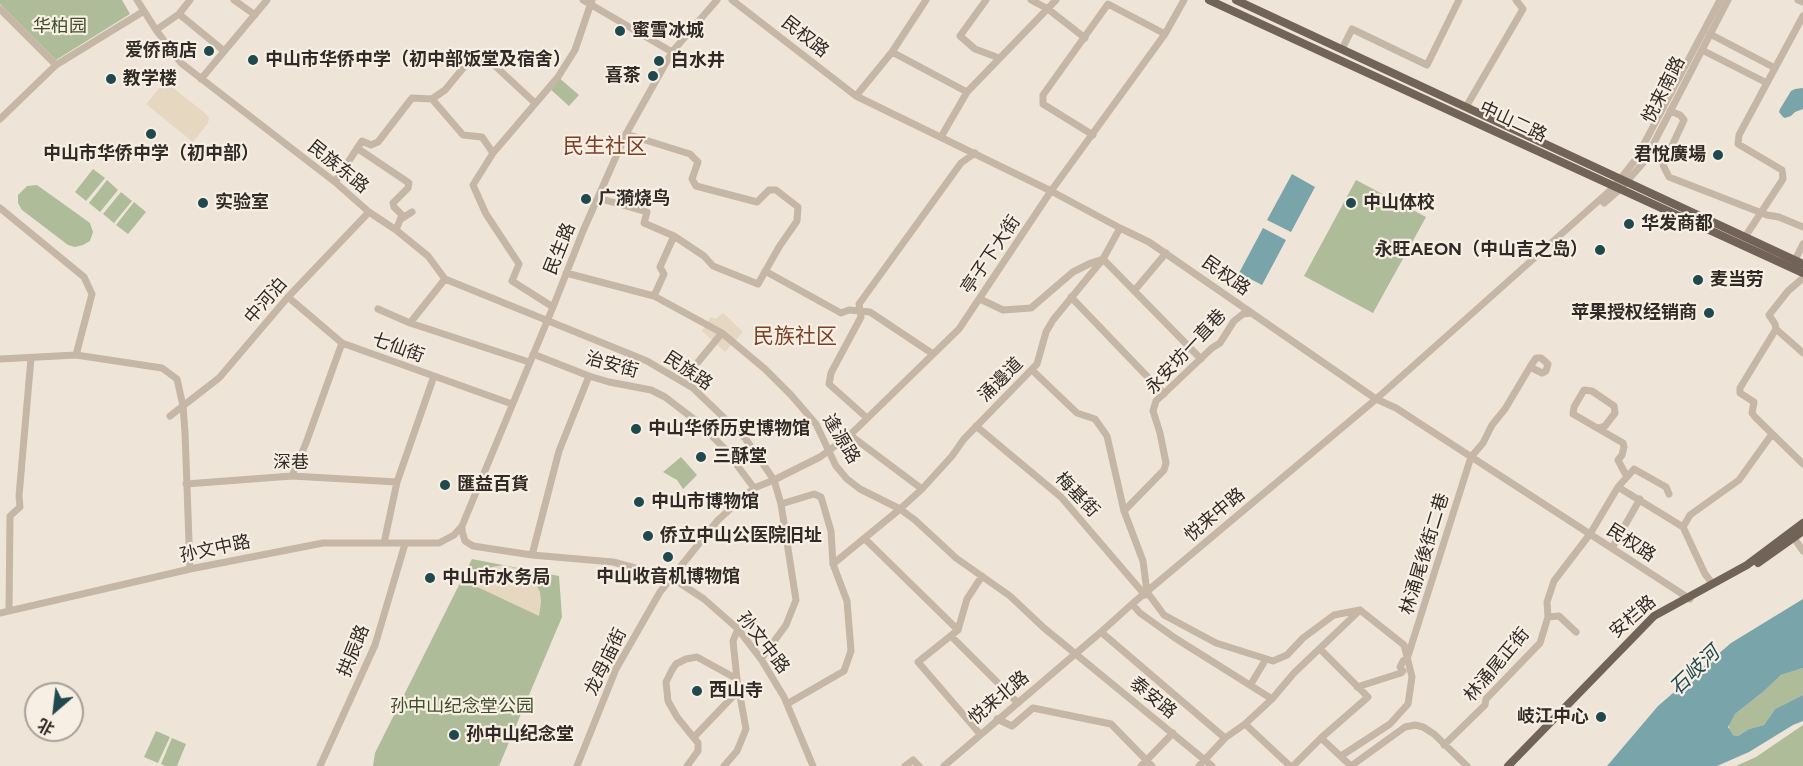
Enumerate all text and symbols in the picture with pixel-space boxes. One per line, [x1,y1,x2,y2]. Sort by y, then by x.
street label: 民权路 [777,12,833,62]
park label: 华柏园 [33,16,87,38]
place label: 蜜雪冰城 [632,20,704,42]
marker: 蜜雪冰城 [613,24,627,38]
place label: 爱侨商店 [125,40,197,62]
marker: 爱侨商店 [202,44,216,58]
place label: 中山市华侨中学（初中部饭堂及宿舍） [265,49,571,71]
place label: 白水井 [671,50,725,72]
marker: 中山市华侨中学（初中部饭堂及宿舍） [246,53,260,67]
street label: 悦来南路 [1638,53,1690,127]
marker: 白水井 [652,54,666,68]
place label: 喜茶 [605,65,641,87]
place label: 教学楼 [123,68,177,90]
marker: 喜茶 [646,69,660,83]
marker: 教学楼 [104,72,118,86]
street label: 中山二路 [1476,97,1550,147]
marker: 中山市华侨中学（初中部） [144,127,158,141]
district label: 民生社区 [563,134,647,160]
street label: 民族东路 [303,136,373,198]
place label: 中山市华侨中学（初中部） [43,143,259,165]
place label: 君悅廣場 [1634,144,1706,166]
marker: 君悅廣場 [1711,148,1725,162]
place label: 广漪烧鸟 [598,188,670,210]
place label: 实验室 [215,192,269,214]
marker: 广漪烧鸟 [579,192,593,206]
place label: 中山体校 [1363,192,1435,214]
marker: 实验室 [196,196,210,210]
marker: 中山体校 [1344,196,1358,210]
street label: 亭子下大街 [957,212,1025,298]
place label: 华发商都 [1641,213,1713,235]
marker: 华发商都 [1622,217,1636,231]
street label: 民生路 [540,220,580,278]
place label: 永旺AEON（中山吉之岛） [1374,239,1588,261]
marker: 永旺AEON（中山吉之岛） [1593,243,1607,257]
street label: 民权路 [1198,252,1254,300]
place label: 麦当劳 [1710,269,1764,291]
marker: 麦当劳 [1691,273,1705,287]
street label: 中河泊 [240,274,292,328]
place label: 苹果授权经销商 [1571,302,1697,324]
street label: 永安坊一直巷 [1141,305,1231,399]
marker: 苹果授权经销商 [1702,306,1716,320]
district label: 民族社区 [753,324,837,350]
street label: 七仙街 [369,329,427,367]
street label: 民族路 [660,347,716,395]
street label: 治安街 [583,348,641,382]
street label: 涌邊道 [974,353,1028,407]
street label: 逢源路 [818,410,864,468]
place label: 中山华侨历史博物馆 [648,418,810,440]
marker: 中山华侨历史博物馆 [629,422,643,436]
place label: 三酥堂 [713,446,767,468]
marker: 三酥堂 [694,450,708,464]
street label: 深巷 [273,452,309,474]
street label: 梅基街 [1050,468,1104,522]
place label: 匯益百貨 [457,474,529,496]
marker: 匯益百貨 [438,478,452,492]
street label: 悦来中路 [1180,484,1250,546]
place label: 中山市博物馆 [651,491,759,513]
street label: 林涌尾後街二巷 [1396,491,1454,617]
marker: 中山市博物馆 [632,495,646,509]
street label: 民权路 [1602,519,1660,567]
place label: 侨立中山公医院旧址 [660,525,822,547]
marker: 侨立中山公医院旧址 [641,529,655,543]
street label: 孙文中路 [178,531,252,567]
marker: 中山收音机博物馆 [661,550,675,564]
place label: 中山收音机博物馆 [596,566,740,588]
place label: 中山市水务局 [442,567,550,589]
marker: 中山市水务局 [423,571,437,585]
street label: 安栏路 [1606,591,1660,643]
street label: 孙文中路 [732,608,794,678]
street label: 拱辰路 [334,622,374,680]
street label: 林涌尾正街 [1460,624,1534,706]
street label: 龙母庙街 [581,625,631,699]
water label: 石岐河 [1665,642,1725,700]
street label: 悦来北路 [964,667,1034,729]
street label: 泰安路 [1125,673,1181,723]
place label: 西山寺 [709,680,763,702]
north arrow [24,682,84,742]
marker: 西山寺 [690,684,704,698]
park label: 孙中山纪念堂公园 [390,696,534,718]
place label: 岐江中心 [1517,706,1589,728]
marker: 岐江中心 [1594,710,1608,724]
text: 北 [35,714,58,739]
place label: 孙中山纪念堂 [466,724,574,746]
marker: 孙中山纪念堂 [447,728,461,742]

